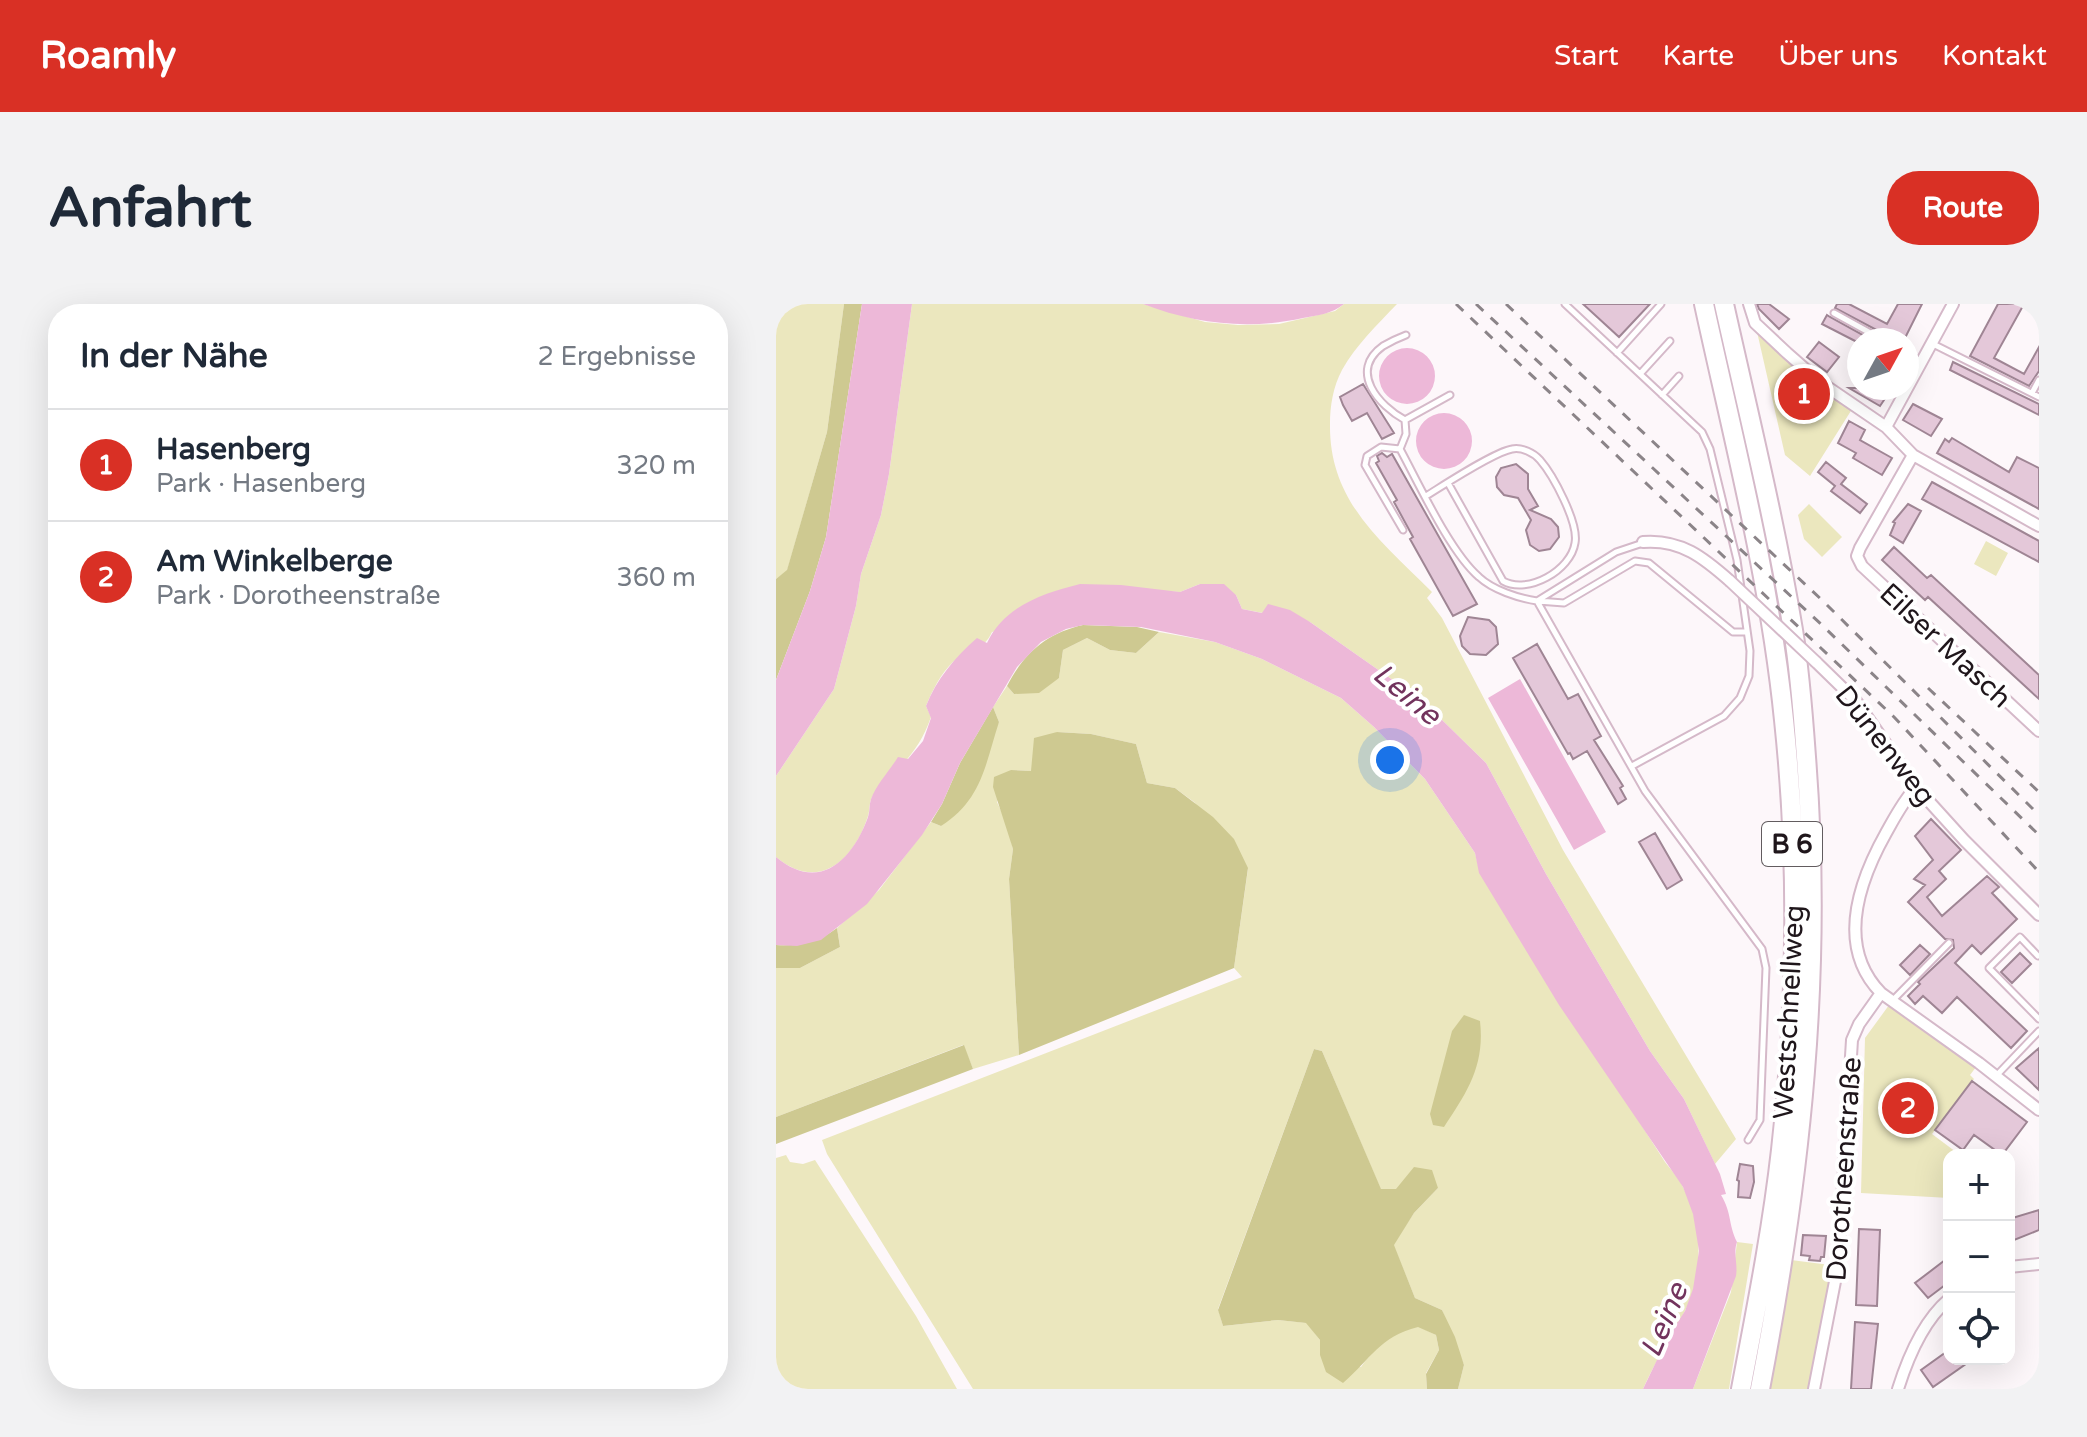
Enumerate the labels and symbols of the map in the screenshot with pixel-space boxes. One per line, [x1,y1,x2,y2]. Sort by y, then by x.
north arrow [1847,328,1919,400]
pin: 1 [1778,364,1830,424]
street label: Eilser Masch [1873,576,2018,715]
water label: Leine [1365,655,1450,735]
street label: Dünenweg [1828,679,1943,812]
your location [1370,740,1410,780]
road number: B 6 [1762,822,1822,866]
street label: Westschnellweg [1766,904,1812,1120]
street label: Dorotheenstraße [1819,1056,1869,1282]
pin: 2 [1882,1078,1934,1138]
water label: Leine [1632,1276,1697,1363]

